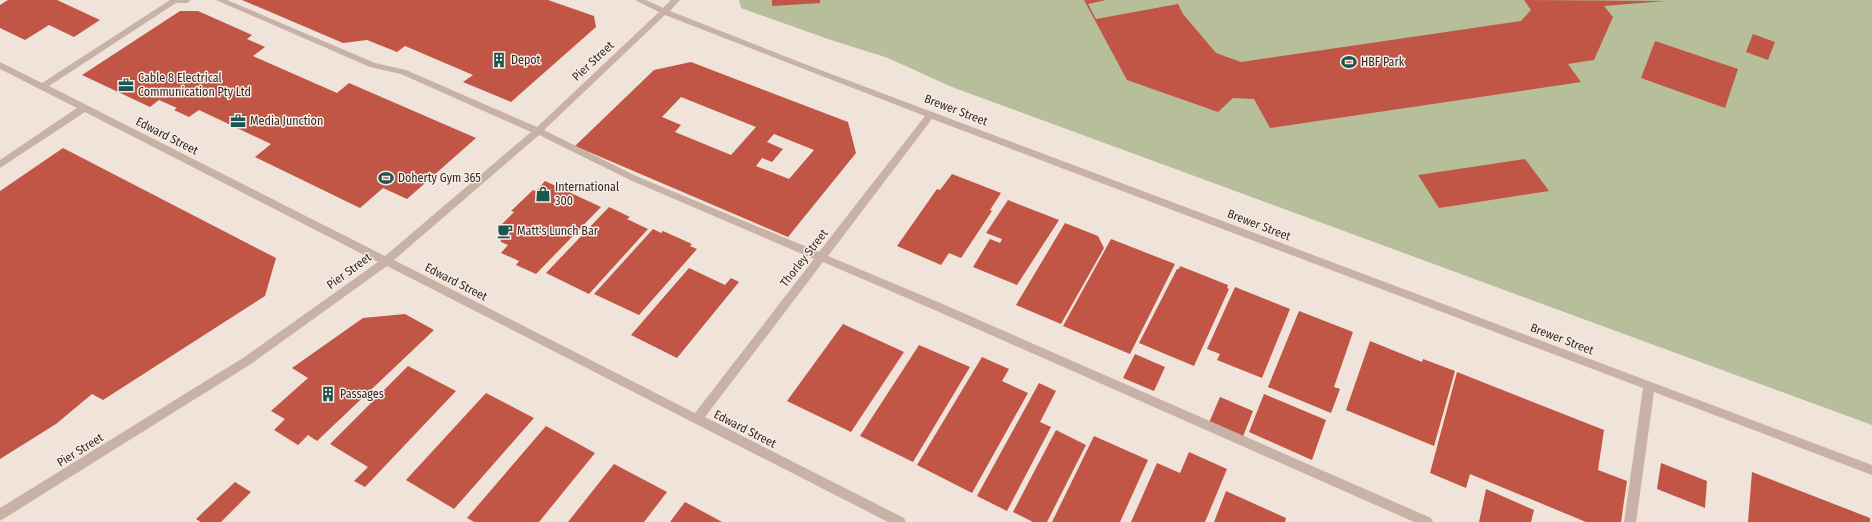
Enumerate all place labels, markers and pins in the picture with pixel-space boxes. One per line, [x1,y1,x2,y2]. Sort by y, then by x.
building icon: Depot [490,51,508,69]
place label: Depot [511,53,541,67]
sports icon: HBF Park [1340,53,1358,71]
place label: HBF Park [1361,55,1405,69]
place label: Cable 8 Electrical Communication Pty Ltd [138,71,251,99]
office icon: Cable 8 Electrical Communication Pty Ltd [117,76,135,94]
office icon: Media Junction [229,112,247,130]
place label: Media Junction [250,114,323,128]
sports icon: Doherty Gym 365 [377,169,395,187]
place label: Doherty Gym 365 [398,171,481,185]
place label: International 300 [555,180,619,208]
shop icon: International 300 [534,185,552,203]
cafe icon: Matt's Lunch Bar [496,222,514,240]
place label: Matt's Lunch Bar [517,224,599,238]
building icon: Passages [319,385,337,403]
place label: Passages [340,387,384,401]

